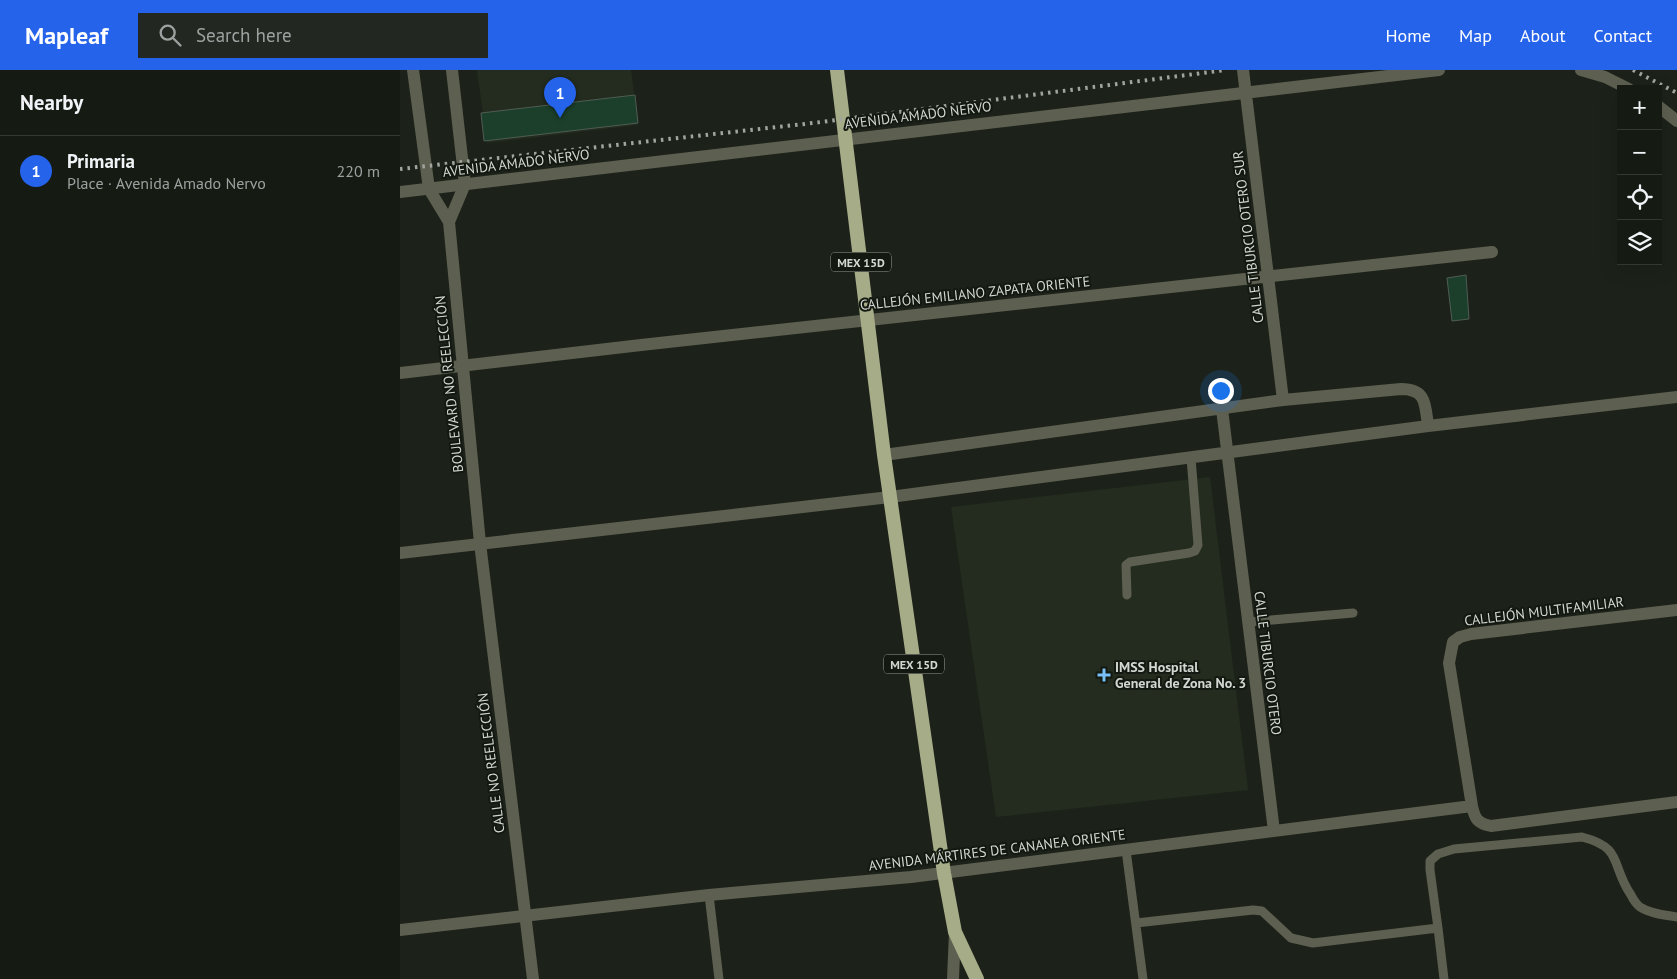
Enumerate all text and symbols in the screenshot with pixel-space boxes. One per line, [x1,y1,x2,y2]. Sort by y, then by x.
search box [138,13,488,58]
text: Mapleaf [25,20,108,51]
icon: search [156,21,184,49]
text: Search here [196,23,292,47]
text: Home [1385,24,1431,47]
text: Map [1459,24,1492,47]
text: About [1520,24,1566,47]
text: Contact [1594,24,1652,47]
pin: 1 [544,77,576,118]
map controls [1617,85,1662,265]
button: + [1617,85,1662,130]
text: Nearby [20,89,83,116]
street label: AVENIDA AMADO NERVO [844,97,992,133]
button: − [1617,130,1662,175]
street label: AVENIDA AMADO NERVO [442,145,590,181]
text: Primaria [67,149,135,173]
street label: CALLE TIBURCIO OTERO SUR [1228,150,1268,324]
text: 1 [31,161,41,181]
text: 220 m [337,161,380,181]
text: Place · Avenida Amado Nervo [67,173,266,193]
button: locate [1617,175,1662,220]
button: layers [1617,220,1662,265]
road number: MEX 15D [831,252,891,272]
street label: CALLEJÓN EMILIANO ZAPATA ORIENTE [859,272,1091,314]
street label: BOULEVARD NO REELECCIÓN [431,295,467,473]
your location [1208,378,1234,404]
street label: CALLE TIBURCIO OTERO [1250,590,1286,736]
street label: CALLEJÓN MULTIFAMILIAR [1463,592,1625,630]
road number: MEX 15D [884,654,944,674]
place label: IMSS Hospital General de Zona No. 3 [1115,658,1246,692]
marker: IMSS Hospital General de Zona No. 3 [1097,668,1111,682]
street label: CALLE NO REELECCIÓN [473,692,509,834]
street label: AVENIDA MÁRTIRES DE CANANEA ORIENTE [868,825,1126,875]

